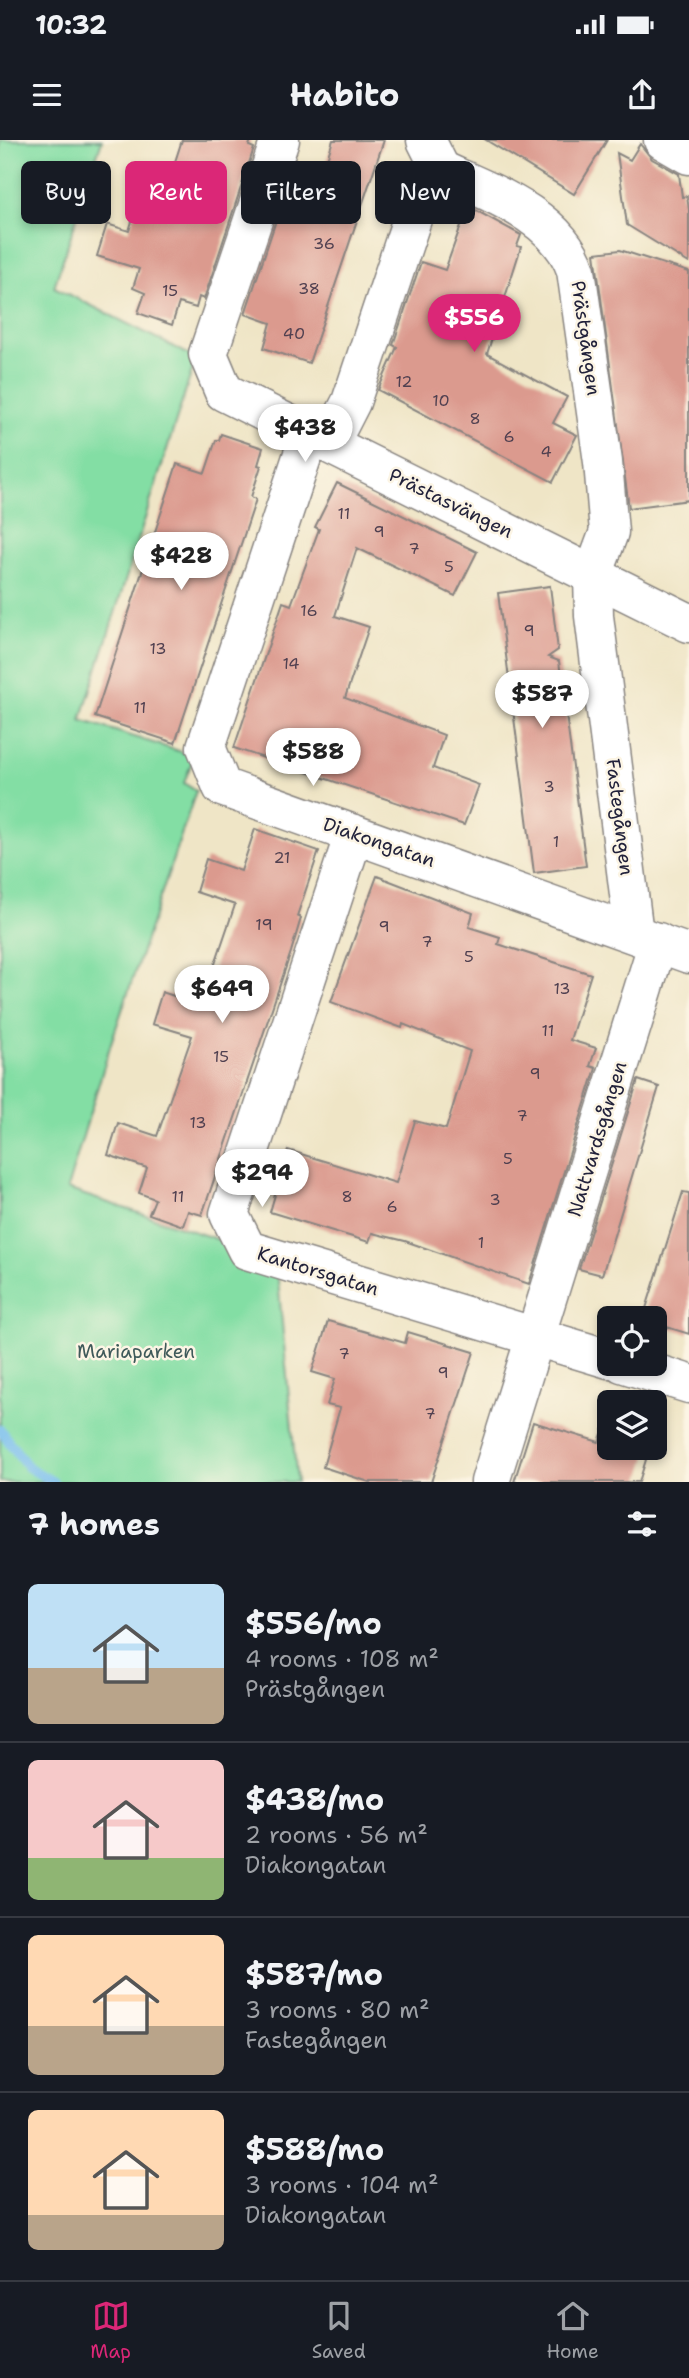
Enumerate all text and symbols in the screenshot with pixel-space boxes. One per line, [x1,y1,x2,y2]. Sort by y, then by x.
text: 10:32 [35,7,107,42]
text: Habito [289,73,400,116]
icon: menu [28,76,66,114]
icon: share [623,76,661,114]
chip: Buy [21,161,111,224]
chip: Rent [125,161,227,224]
chip: Filters [241,161,361,224]
chip: New [375,161,475,224]
house number: 36 [313,233,335,254]
house number: 38 [298,278,320,299]
street label: Prästgången [566,279,606,397]
house number: 15 [162,280,178,301]
pin: $556 [433,294,515,354]
text: $556 [444,302,504,332]
house number: 40 [283,323,305,344]
house number: 12 [395,371,413,392]
house number: 10 [432,390,450,411]
pin: $438 [264,404,346,464]
house number: 8 [469,408,481,429]
text: $438 [274,412,336,442]
house number: 6 [503,426,515,447]
house number: 4 [540,441,552,462]
street label: Prästasvängen [385,462,517,544]
house number: 11 [338,503,350,524]
house number: 9 [373,521,385,542]
pin: $428 [140,532,222,592]
house number: 7 [408,538,420,559]
text: $428 [150,540,212,570]
house number: 5 [444,556,454,577]
house number: 16 [300,600,318,621]
house number: 9 [523,620,535,641]
house number: 13 [149,638,167,659]
house number: 14 [282,653,300,674]
pin: $587 [501,670,583,730]
text: $587 [511,678,573,708]
house number: 11 [134,697,146,718]
pin: $588 [272,728,354,788]
text: $588 [282,736,344,766]
street label: Fastegången [600,757,640,877]
house number: 3 [543,776,555,797]
street label: Diakongatan [320,811,438,873]
house number: 1 [553,831,559,852]
house number: 21 [273,847,291,868]
house number: 19 [255,914,273,935]
house number: 9 [378,916,390,937]
house number: 7 [421,931,433,952]
house number: 5 [464,946,474,967]
pin: $649 [181,966,263,1025]
text: $649 [190,973,254,1003]
house number: 13 [553,978,571,999]
house number: 11 [542,1020,554,1041]
house number: 15 [213,1046,229,1067]
street label: Nattvardsgången [561,1058,633,1220]
house number: 9 [529,1063,541,1084]
house number: 7 [516,1105,528,1126]
house number: 13 [189,1112,207,1133]
house number: 5 [503,1148,513,1169]
pin: $294 [221,1150,303,1209]
text: $294 [231,1157,293,1187]
house number: 11 [172,1186,184,1207]
house number: 8 [341,1186,353,1207]
house number: 3 [489,1189,501,1210]
house number: 6 [386,1196,398,1217]
house number: 1 [478,1232,484,1253]
street label: Kantorsgatan [254,1241,382,1301]
map controls [597,1306,667,1460]
button: locate [597,1306,667,1376]
park label: Mariaparken [77,1339,195,1364]
house number: 7 [338,1343,350,1364]
house number: 9 [437,1362,449,1383]
button: layers [597,1390,667,1460]
house number: 7 [424,1403,436,1424]
text: 7 homes [28,1504,160,1545]
icon: filters [623,1505,661,1543]
text: $556/mo [245,1603,382,1644]
icon: home [84,1612,168,1696]
text: 4 rooms · 108 m² [245,1644,439,1674]
text: Prästgången [245,1674,385,1704]
text: $438/mo [245,1779,384,1820]
icon: home [84,1788,168,1872]
text: 2 rooms · 56 m² [245,1820,428,1850]
text: Diakongatan [245,1850,386,1880]
text: $587/mo [245,1954,383,1995]
icon: home [84,1963,168,2047]
text: 3 rooms · 80 m² [245,1995,430,2025]
text: Fastegången [245,2025,387,2055]
text: $588/mo [245,2129,384,2170]
icon: home [84,2138,168,2222]
text: 3 rooms · 104 m² [245,2170,438,2200]
text: Diakongatan [245,2200,386,2230]
tab: Map [90,2297,131,2364]
tab: Saved [312,2297,366,2364]
tab: Home [546,2297,599,2364]

